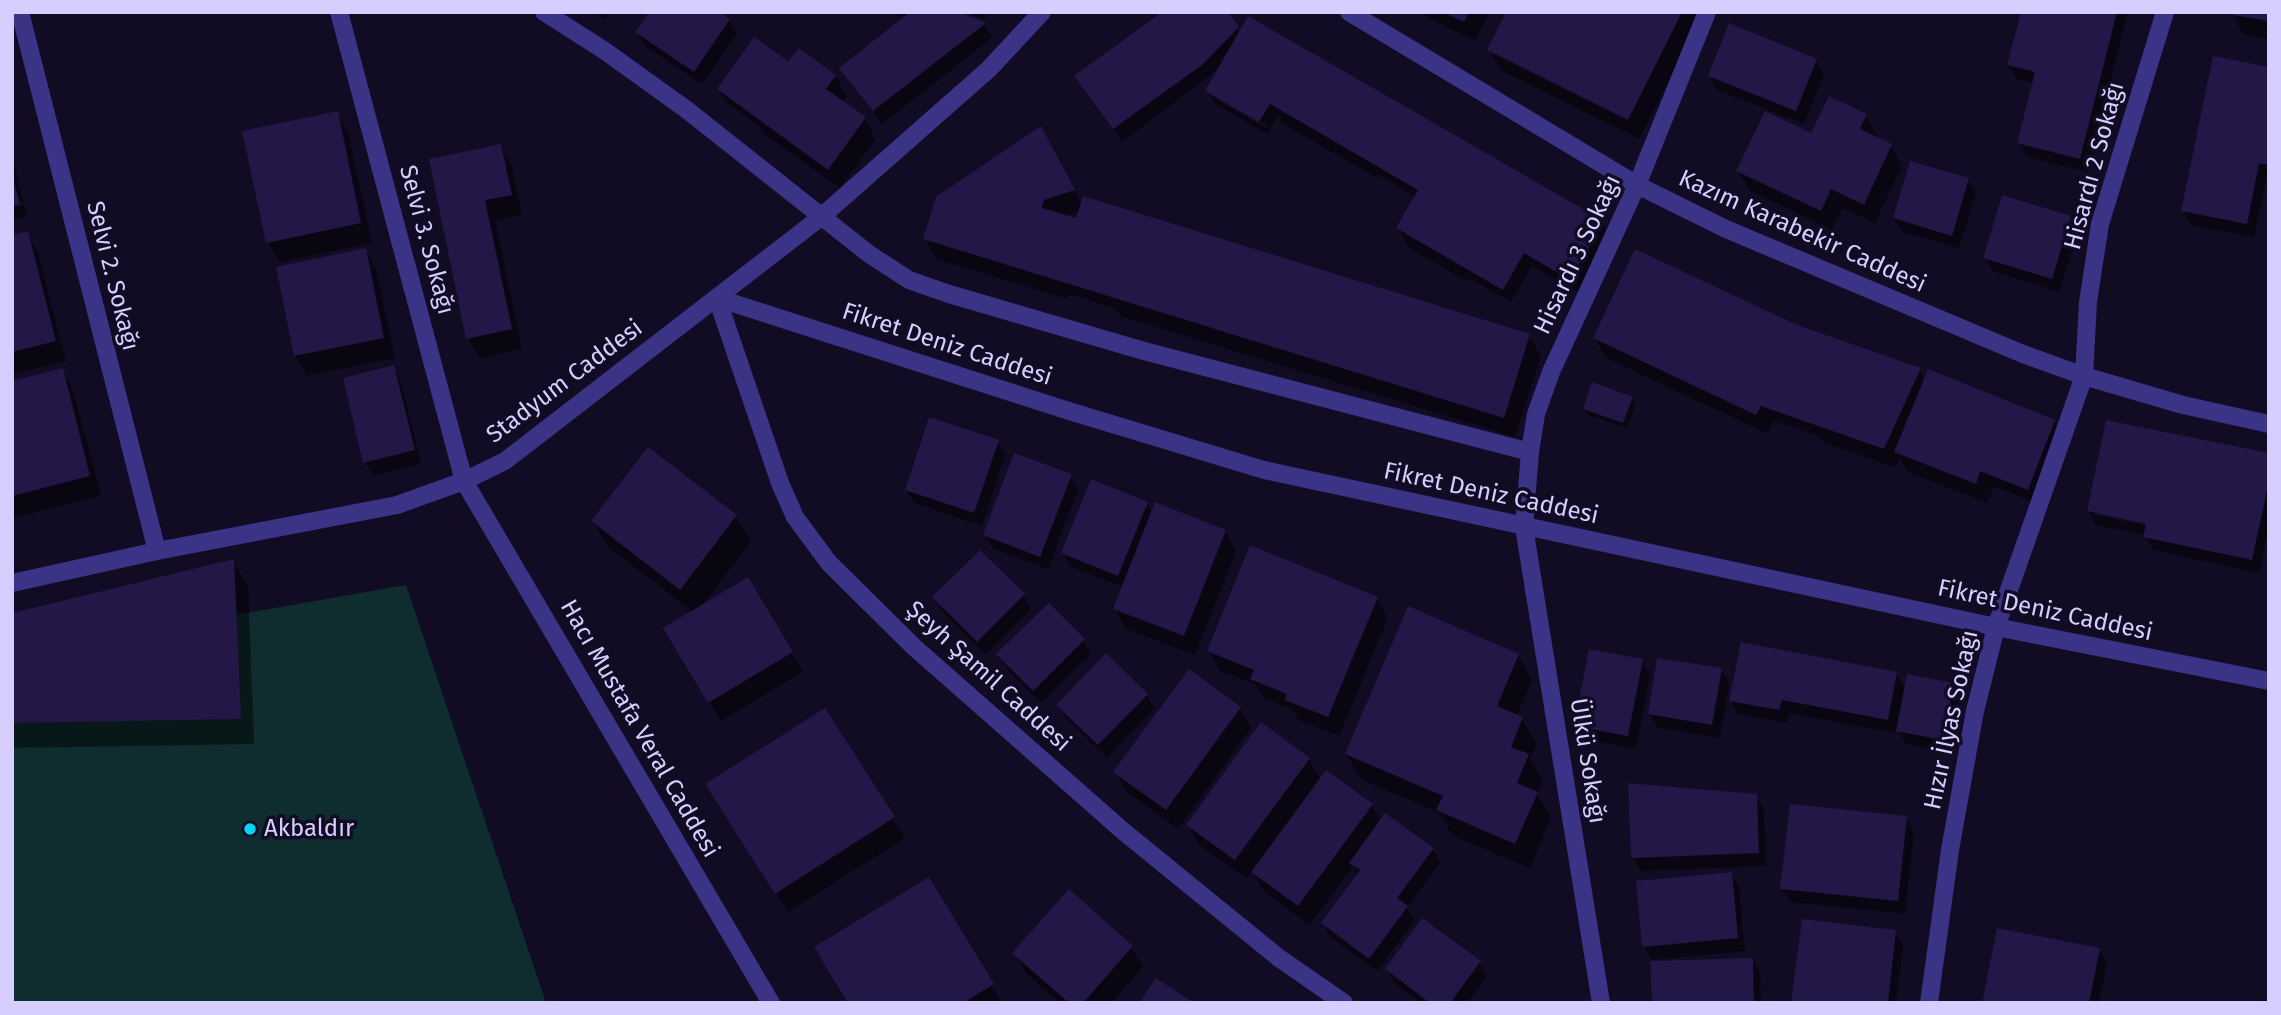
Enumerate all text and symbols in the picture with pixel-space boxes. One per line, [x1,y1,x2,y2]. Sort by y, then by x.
street label: Hisardı 2 Sokağı [2059,79,2131,253]
street label: Selvi 3. Sokağı [392,162,460,318]
street label: Kazım Karabekir Caddesi [1674,164,1930,300]
street label: Hisardı 3 Sokağı [1528,171,1628,339]
street label: Selvi 2. Sokağı [80,198,144,354]
street label: Fikret Deniz Caddesi [838,297,1056,393]
street label: Stadyum Caddesi [481,314,649,450]
street label: Fikret Deniz Caddesi [1381,457,1601,531]
street label: Fikret Deniz Caddesi [1935,574,2155,648]
street label: Hacı Mustafa Veral Caddesi [553,595,725,863]
street label: Şeyh Şamil Caddesi [900,596,1076,758]
street label: Hızır İlyas Sokağı [1919,628,1985,812]
street label: Ülkü Sokağı [1563,696,1611,826]
place label: Akbaldır [264,815,354,843]
marker: Akbaldır [242,821,258,837]

